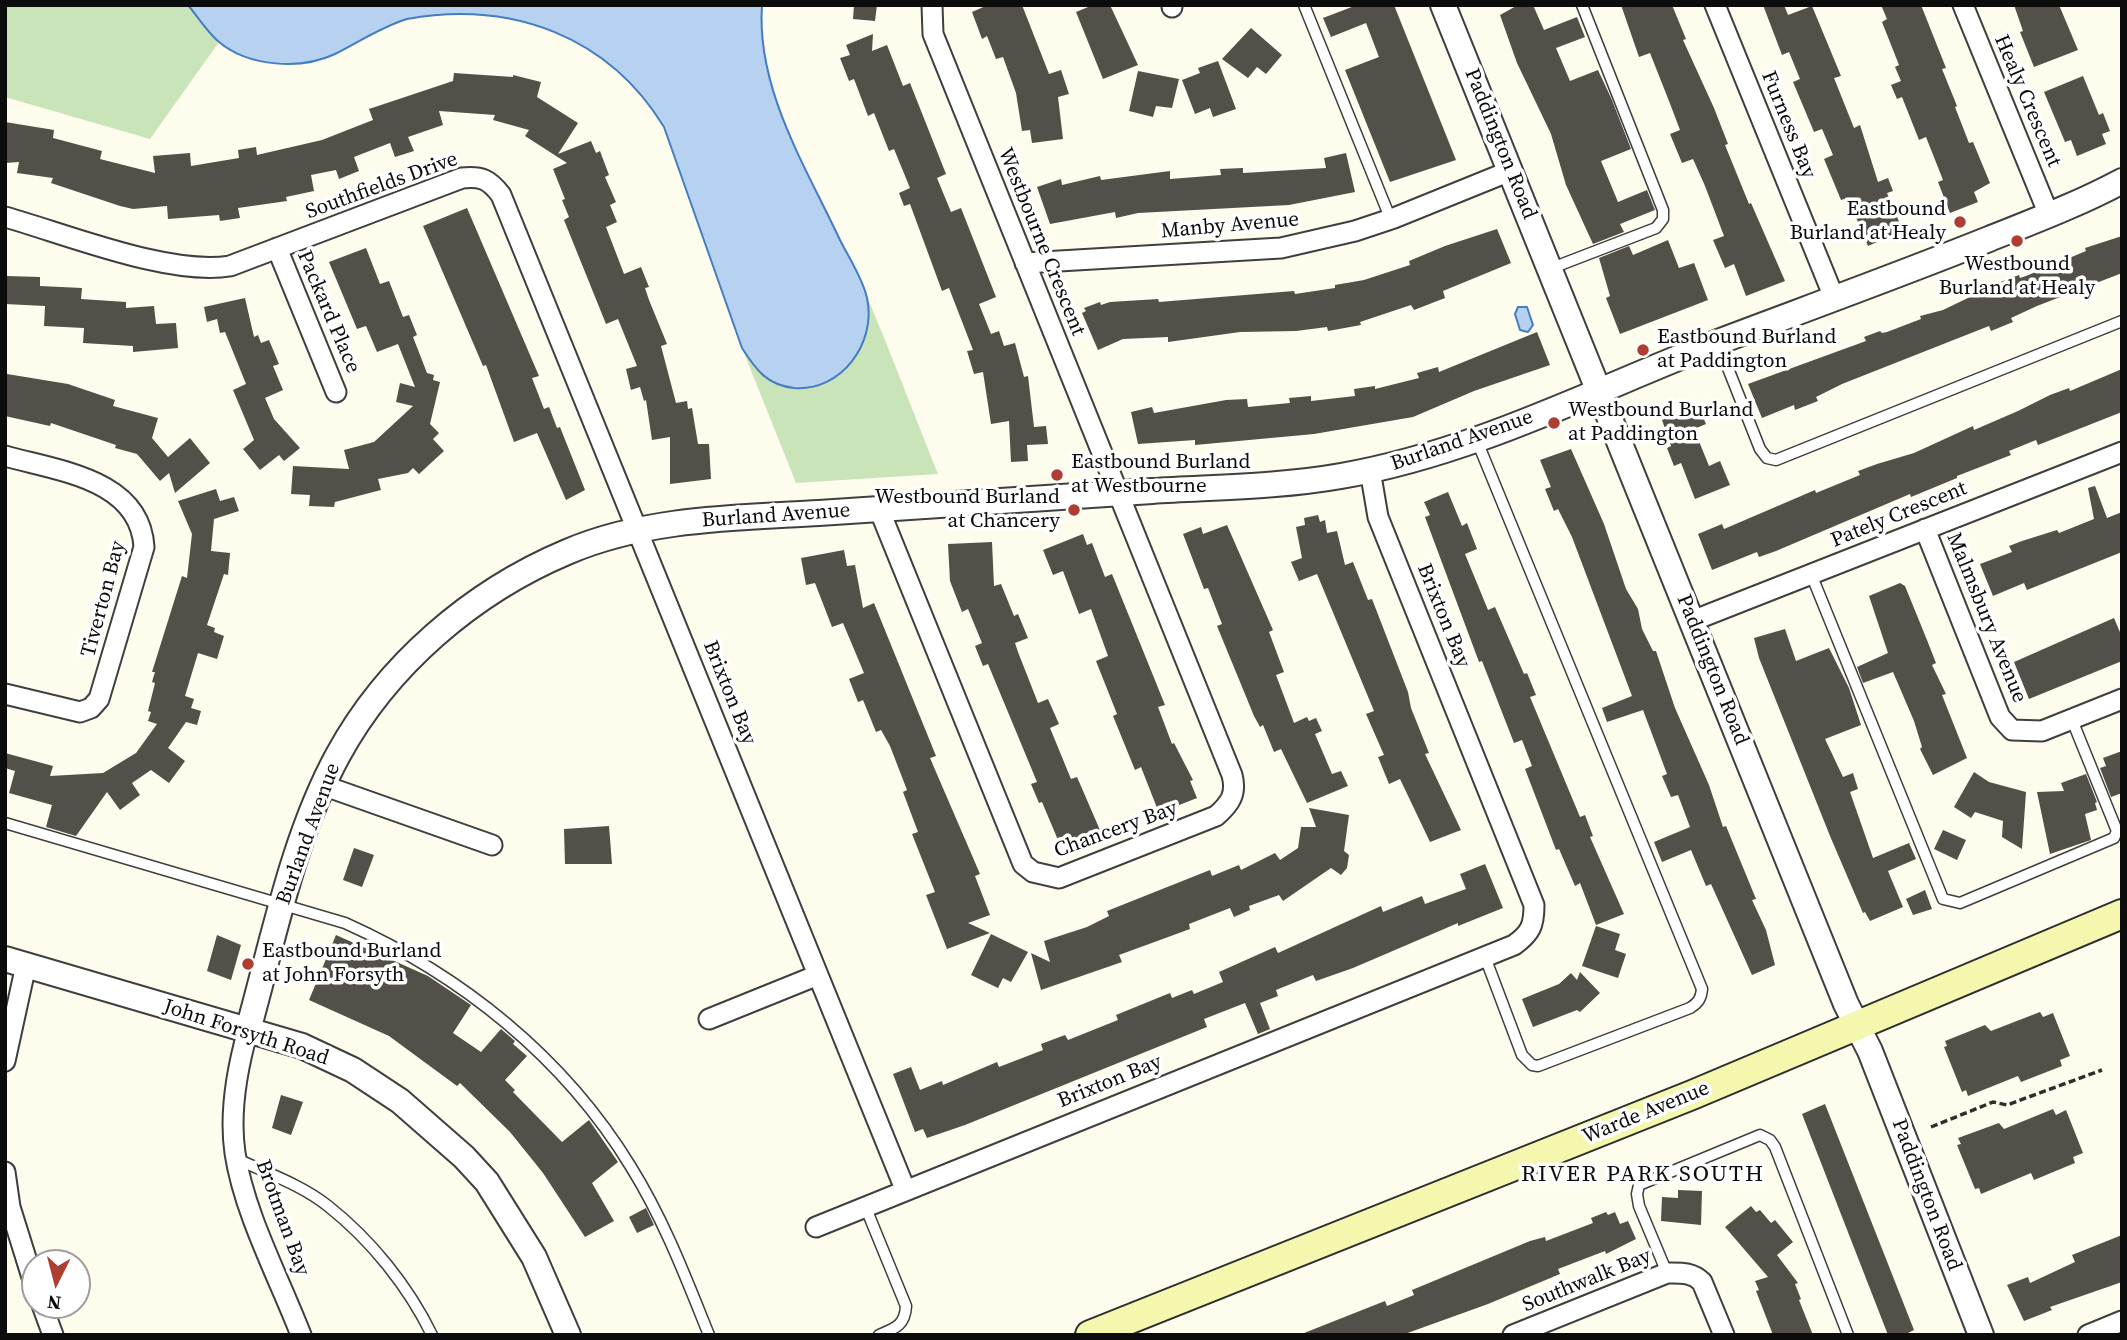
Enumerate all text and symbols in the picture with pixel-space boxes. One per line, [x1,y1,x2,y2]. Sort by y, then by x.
street label: Healy Crescent [1988,31,2066,171]
street label: Paddington Road [1458,65,1542,223]
street label: Furness Bay [1755,68,1821,182]
street label: Westbourne Crescent [992,144,1090,340]
street label: Southfields Drive [303,147,461,225]
place label: Eastbound Burland at Healy [1790,197,1946,247]
street label: Manby Avenue [1160,207,1300,245]
marker: Eastbound Burland at Healy [1952,214,1968,230]
marker: Westbound Burland at Healy [2009,233,2025,249]
street label: Packard Place [291,247,365,377]
place label: Westbound Burland at Healy [1939,252,2095,302]
place label: Eastbound Burland at Paddington [1657,325,1836,375]
marker: Eastbound Burland at Paddington [1635,342,1651,358]
place label: Westbound Burland at Paddington [1568,398,1754,448]
street label: Burland Avenue [1388,405,1536,477]
marker: Westbound Burland at Paddington [1546,415,1562,431]
place label: Eastbound Burland at Westbourne [1071,450,1250,500]
marker: Eastbound Burland at Westbourne [1049,467,1065,483]
street label: Pately Crescent [1827,476,1971,554]
place label: Westbound Burland at Chancery [874,485,1060,535]
street label: Burland Avenue [701,498,851,534]
marker: Westbound Burland at Chancery [1066,502,1082,518]
street label: Malmsbury Avenue [1940,529,2032,707]
street label: Tiverton Bay [76,538,132,660]
street label: Brixton Bay [1411,560,1475,672]
street label: Paddington Road [1670,591,1754,749]
street label: Brixton Bay [697,637,761,749]
street label: Burland Avenue [272,760,346,908]
street label: Chancery Bay [1051,796,1181,864]
place label: Eastbound Burland at John Forsyth [262,939,441,989]
marker: Eastbound Burland at John Forsyth [240,956,256,972]
street label: John Forsyth Road [160,994,332,1072]
street label: Brixton Bay [1054,1050,1166,1114]
street label: Warde Avenue [1579,1076,1713,1150]
street label: Paddington Road [1886,1116,1966,1274]
street label: Brotman Bay [249,1157,315,1279]
district label: RIVER PARK SOUTH [1523,1161,1763,1189]
street label: Southwalk Bay [1519,1244,1655,1318]
north arrow [21,1249,91,1319]
text: N [46,1289,62,1317]

